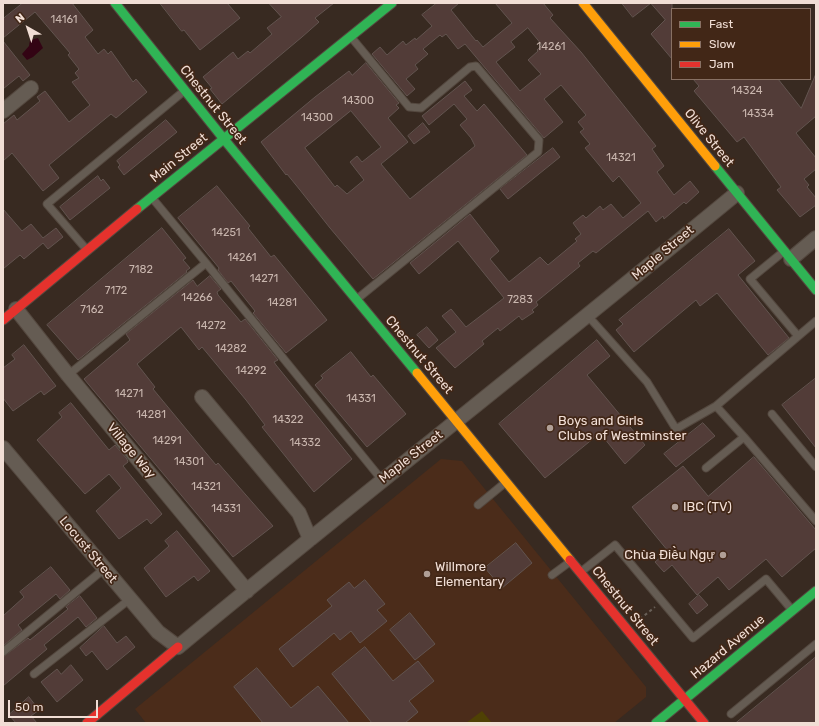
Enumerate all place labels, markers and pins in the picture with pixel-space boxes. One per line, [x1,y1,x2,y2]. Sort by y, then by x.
place label: Boys and Girls Clubs of Westminster [558,413,686,444]
marker: Boys and Girls Clubs of Westminster [545,423,555,433]
place label: IBC (TV) [683,499,732,515]
marker: IBC (TV) [670,502,680,512]
place label: Chùa Điều Ngự [624,547,715,563]
marker: Chùa Điều Ngự [718,550,728,560]
place label: Willmore Elementary [435,559,504,590]
marker: Willmore Elementary [422,569,432,579]

